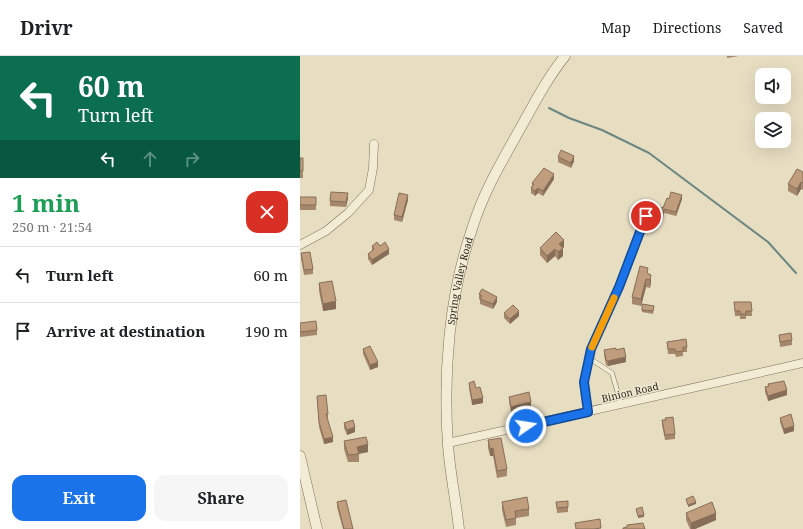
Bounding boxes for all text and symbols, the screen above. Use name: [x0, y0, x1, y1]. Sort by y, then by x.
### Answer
text: Drivr: [20, 15, 73, 41]
text: Map: [601, 18, 631, 37]
text: Directions: [653, 18, 721, 37]
text: Saved: [743, 18, 783, 37]
text: 60 m: [78, 67, 145, 105]
map controls: [755, 68, 791, 148]
button: sound: [755, 68, 791, 104]
icon: left: [12, 72, 64, 124]
text: Turn left: [78, 103, 153, 127]
button: layers: [755, 112, 791, 148]
icon: left: [97, 148, 119, 170]
icon: ahead: [139, 148, 161, 170]
icon: right: [181, 148, 203, 170]
text: 1 min: [12, 186, 80, 219]
button: close: [246, 191, 288, 233]
pin: [629, 199, 663, 233]
icon: arrive: [635, 205, 657, 227]
text: 250 m · 21:54: [12, 218, 92, 236]
street label: Spring Valley Road: [444, 235, 476, 326]
icon: left: [12, 264, 34, 286]
text: Turn left: [46, 265, 114, 285]
text: 60 m: [253, 265, 288, 285]
icon: arrive: [12, 320, 34, 342]
text: Arrive at destination: [46, 321, 205, 341]
text: 190 m: [245, 321, 288, 341]
street label: Binion Road: [600, 379, 660, 405]
position arrow: [505, 405, 547, 447]
button: Exit: [12, 475, 146, 521]
button: Share: [154, 475, 288, 521]

